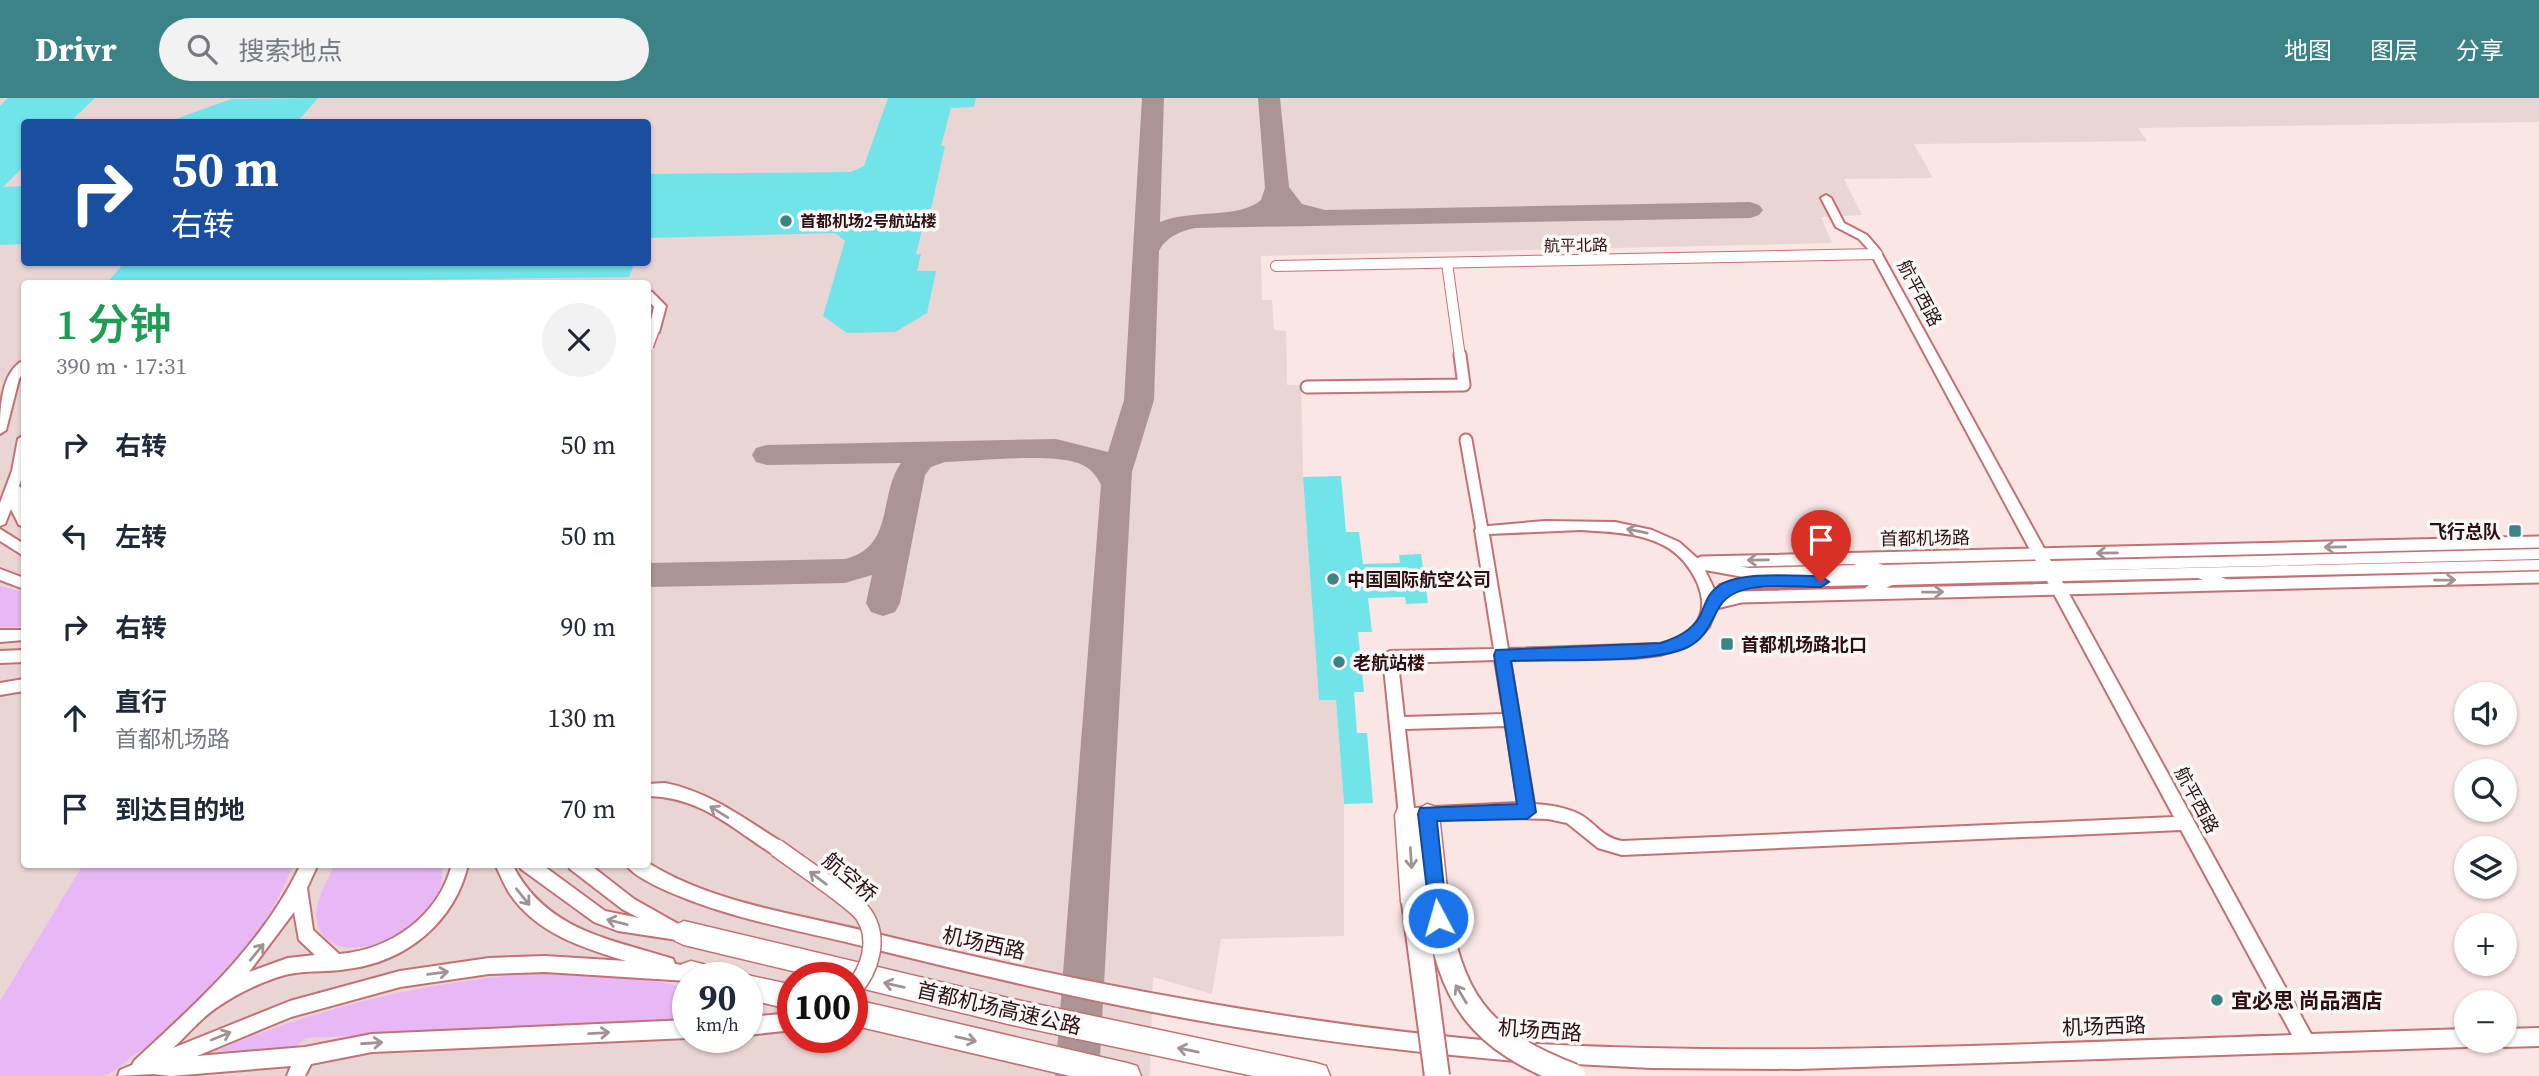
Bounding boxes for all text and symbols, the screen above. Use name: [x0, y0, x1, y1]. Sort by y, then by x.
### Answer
search box: [159, 18, 649, 81]
text: Drivr: [35, 27, 117, 72]
icon: search: [183, 30, 221, 68]
text: 搜索地点: [239, 33, 343, 69]
text: 地图: [2284, 34, 2332, 67]
text: 图层: [2370, 34, 2418, 67]
text: 分享: [2456, 34, 2504, 67]
text: 50 m: [171, 135, 279, 202]
icon: right: [56, 147, 147, 238]
text: 右转: [171, 203, 235, 247]
place label: 首都机场2号航站楼: [800, 210, 937, 232]
marker: 首都机场2号航站楼: [778, 213, 794, 229]
street label: 航平北路: [1544, 233, 1608, 257]
street label: 航平西路: [1892, 255, 1948, 331]
text: 1 分钟: [56, 295, 171, 353]
button: close: [542, 303, 616, 377]
text: 390 m · 17:31: [56, 350, 187, 382]
icon: right: [56, 426, 94, 464]
text: 50 m: [561, 427, 616, 463]
text: 右转: [115, 428, 167, 464]
pin: [1791, 510, 1851, 582]
icon: left: [56, 517, 94, 555]
text: 50 m: [561, 518, 616, 554]
text: 左转: [115, 519, 167, 555]
place label: 飞行总队: [2429, 519, 2501, 544]
icon: arrive: [1802, 521, 1840, 559]
one-way arrow: [1626, 523, 1649, 537]
marker: 飞行总队: [2507, 523, 2523, 539]
street label: 首都机场路: [1880, 525, 1970, 551]
one-way arrow: [2324, 541, 2347, 554]
one-way arrow: [2096, 547, 2119, 560]
one-way arrow: [1746, 554, 1769, 567]
place label: 中国国际航空公司: [1347, 567, 1491, 592]
marker: 中国国际航空公司: [1325, 571, 1341, 587]
one-way arrow: [2433, 573, 2456, 586]
one-way arrow: [1922, 586, 1945, 599]
icon: right: [56, 608, 94, 646]
text: 90 m: [561, 609, 616, 645]
text: 右转: [115, 610, 167, 646]
place label: 首都机场路北口: [1741, 632, 1867, 657]
marker: 首都机场路北口: [1719, 636, 1735, 652]
place label: 老航站楼: [1353, 650, 1425, 675]
marker: 老航站楼: [1331, 654, 1347, 670]
map controls: [2454, 682, 2517, 1053]
button: sound: [2454, 682, 2517, 745]
text: 直行: [115, 684, 167, 720]
icon: ahead: [56, 699, 94, 737]
text: 130 m: [548, 700, 616, 736]
text: 首都机场路: [115, 723, 230, 755]
button: search: [2454, 759, 2517, 822]
street label: 航平西路: [2169, 762, 2225, 838]
icon: arrive: [56, 790, 94, 828]
text: 70 m: [561, 791, 616, 827]
text: 到达目的地: [115, 792, 245, 828]
one-way arrow: [710, 804, 729, 819]
button: layers: [2454, 836, 2517, 899]
street label: 航空桥: [817, 846, 883, 908]
one-way arrow: [1405, 846, 1418, 869]
one-way arrow: [809, 871, 827, 886]
position arrow: [1401, 881, 1475, 955]
one-way arrow: [515, 887, 530, 906]
button: +: [2454, 913, 2517, 976]
one-way arrow: [606, 915, 629, 928]
street label: 机场西路: [940, 920, 1028, 966]
one-way arrow: [249, 943, 264, 961]
speed limit sign: 100: [777, 962, 868, 1053]
one-way arrow: [427, 967, 449, 980]
text: 90: [699, 974, 736, 1022]
street label: 首都机场高速公路: [914, 975, 1084, 1041]
one-way arrow: [883, 977, 906, 991]
one-way arrow: [1454, 985, 1468, 1005]
place label: 宜必思 尚品酒店: [2231, 986, 2383, 1015]
button: −: [2454, 990, 2517, 1053]
marker: 宜必思 尚品酒店: [2209, 992, 2225, 1008]
street label: 机场西路: [2062, 1010, 2146, 1042]
text: km/h: [696, 1012, 739, 1037]
street label: 机场西路: [1497, 1013, 1583, 1047]
one-way arrow: [588, 1027, 611, 1040]
one-way arrow: [209, 1029, 231, 1042]
one-way arrow: [954, 1032, 977, 1046]
one-way arrow: [360, 1036, 383, 1049]
one-way arrow: [1177, 1043, 1200, 1056]

